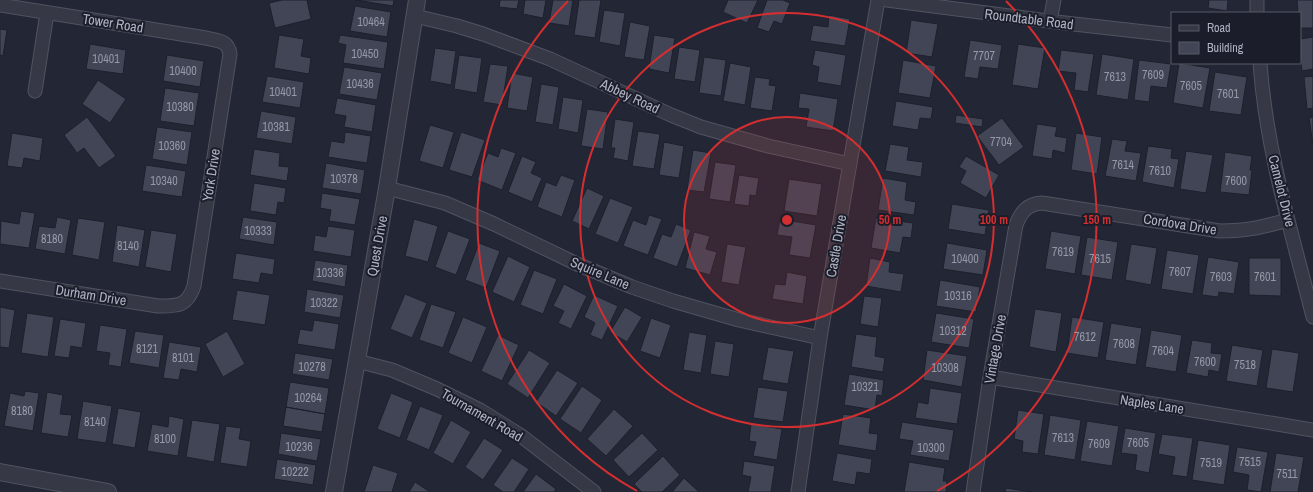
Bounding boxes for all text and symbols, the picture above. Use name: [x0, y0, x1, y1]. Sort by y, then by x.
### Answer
street label: Roundtable Road: [984, 5, 1074, 33]
street label: Tower Road: [81, 9, 145, 37]
legend: [1171, 12, 1301, 64]
house number: 10464: [357, 14, 385, 30]
text: Road: [1207, 20, 1231, 36]
text: Building: [1207, 40, 1244, 56]
house number: 10450: [351, 46, 379, 62]
house number: 7707: [973, 48, 995, 64]
house number: 10401: [92, 51, 120, 67]
house number: 10400: [169, 63, 197, 79]
house number: 7609: [1142, 67, 1164, 83]
house number: 7613: [1104, 69, 1126, 85]
street label: Abbey Road: [597, 74, 662, 118]
house number: 10436: [346, 76, 374, 92]
house number: 7605: [1180, 78, 1202, 94]
house number: 10401: [269, 84, 297, 100]
house number: 7601: [1217, 86, 1239, 102]
house number: 10380: [166, 99, 194, 115]
house number: 10381: [262, 119, 290, 135]
house number: 7704: [990, 134, 1012, 150]
house number: 10360: [158, 138, 186, 154]
street label: York Drive: [198, 147, 224, 203]
street label: Camelot Drive: [1264, 153, 1300, 229]
house number: 7614: [1112, 157, 1134, 173]
house number: 7610: [1149, 163, 1171, 179]
house number: 10378: [330, 171, 358, 187]
house number: 10340: [150, 173, 178, 189]
house number: 7600: [1225, 173, 1247, 189]
street label: Cordova Drive: [1142, 209, 1218, 239]
text: 50 m: [879, 212, 901, 228]
text: 100 m: [980, 212, 1008, 228]
text: 150 m: [1083, 212, 1111, 228]
centre of rings: [780, 213, 794, 227]
street label: Castle Drive: [822, 213, 850, 279]
street label: Quest Drive: [363, 214, 391, 278]
house number: 10333: [244, 223, 272, 239]
house number: 8180: [41, 231, 63, 247]
house number: 8140: [117, 238, 139, 254]
house number: 7619: [1052, 244, 1074, 260]
house number: 10400: [951, 251, 979, 267]
house number: 7615: [1089, 251, 1111, 267]
street label: Squire Lane: [568, 252, 632, 294]
house number: 7607: [1169, 264, 1191, 280]
house number: 10336: [316, 265, 344, 281]
house number: 7603: [1210, 269, 1232, 285]
house number: 7601: [1254, 269, 1276, 285]
street label: Durham Drive: [54, 281, 128, 309]
house number: 10316: [944, 288, 972, 304]
house number: 10322: [310, 295, 338, 311]
street label: Vintage Drive: [980, 313, 1010, 385]
house number: 10312: [939, 323, 967, 339]
house number: 7612: [1074, 329, 1096, 345]
house number: 7608: [1113, 336, 1135, 352]
house number: 8121: [136, 341, 158, 357]
house number: 7604: [1152, 343, 1174, 359]
house number: 8101: [172, 350, 194, 366]
house number: 7600: [1194, 354, 1216, 370]
house number: 7518: [1234, 357, 1256, 373]
house number: 10278: [298, 359, 326, 375]
house number: 10308: [931, 360, 959, 376]
house number: 10321: [851, 379, 879, 395]
street label: Tournament Road: [438, 384, 526, 446]
house number: 10264: [294, 390, 322, 406]
street label: Naples Lane: [1119, 390, 1185, 418]
house number: 8180: [11, 403, 33, 419]
house number: 8140: [84, 414, 106, 430]
house number: 7613: [1052, 430, 1074, 446]
house number: 8100: [154, 431, 176, 447]
house number: 7605: [1127, 435, 1149, 451]
house number: 7609: [1088, 436, 1110, 452]
house number: 10236: [285, 439, 313, 455]
house number: 10300: [917, 440, 945, 456]
house number: 7515: [1239, 454, 1261, 470]
house number: 7519: [1200, 455, 1222, 471]
house number: 10222: [281, 464, 309, 480]
house number: 7511: [1276, 466, 1298, 482]

